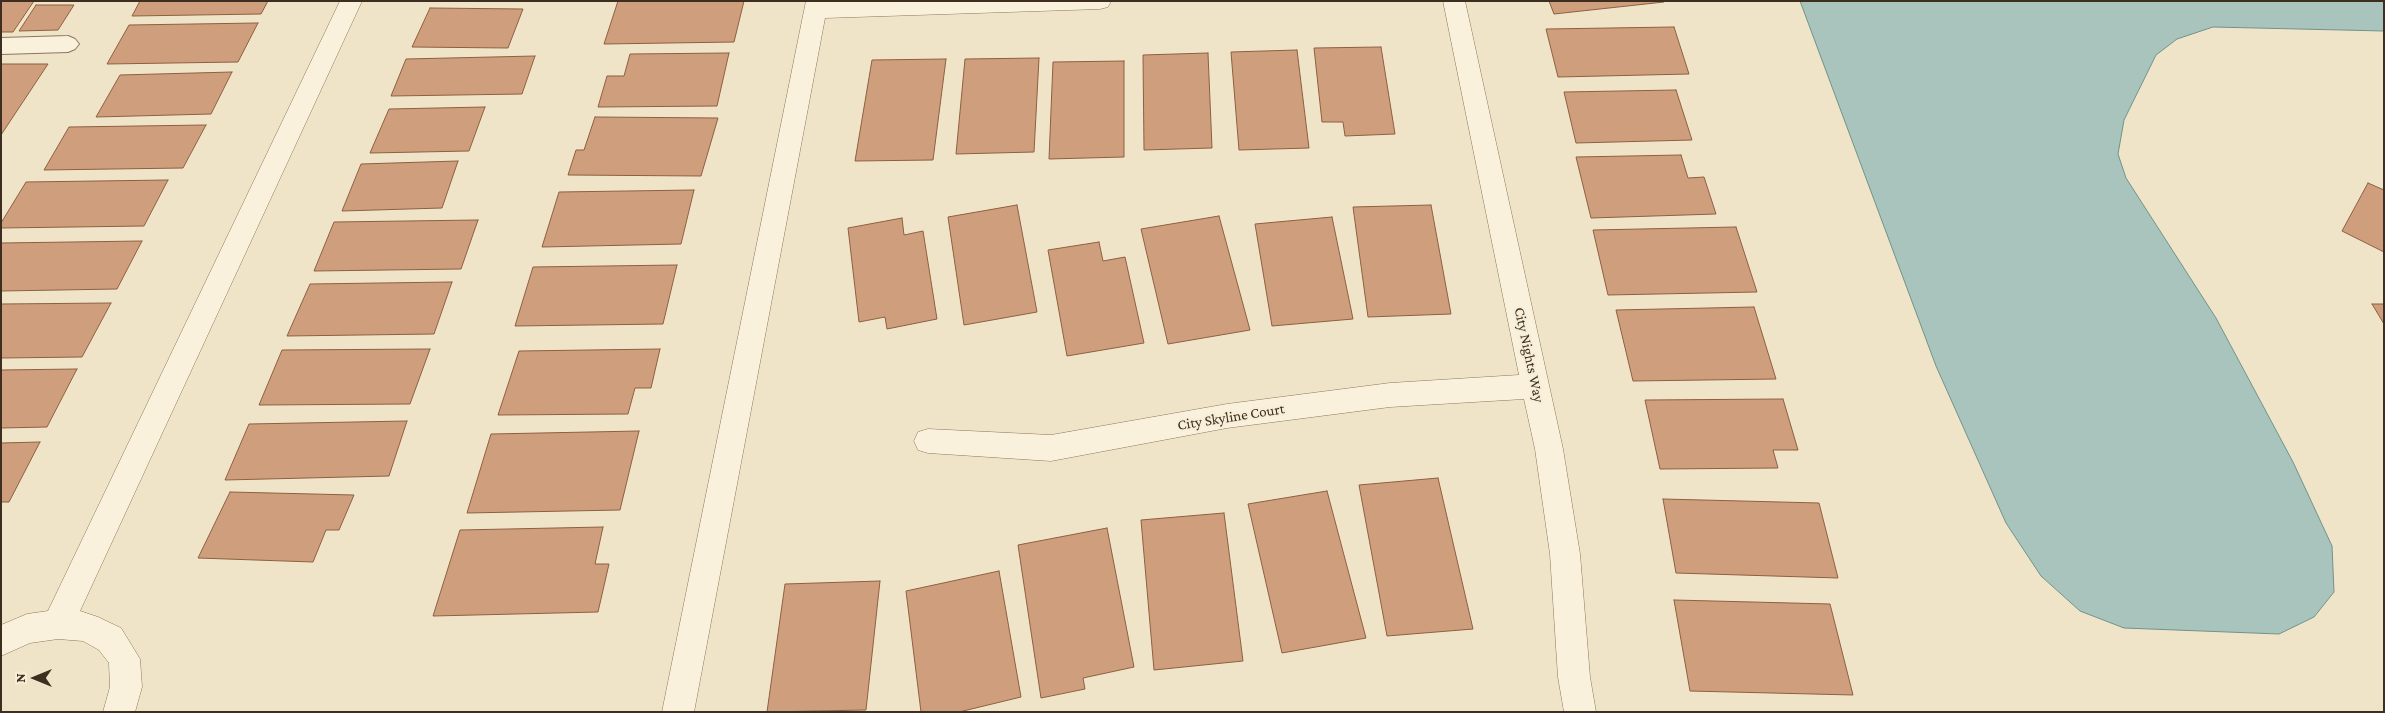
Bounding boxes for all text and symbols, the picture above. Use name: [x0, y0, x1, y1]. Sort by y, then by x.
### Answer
street label: City Nights Way: [1510, 306, 1548, 404]
street label: City Skyline Court: [1176, 400, 1286, 434]
north arrow: [10, 653, 60, 703]
text: N: [12, 673, 28, 683]

